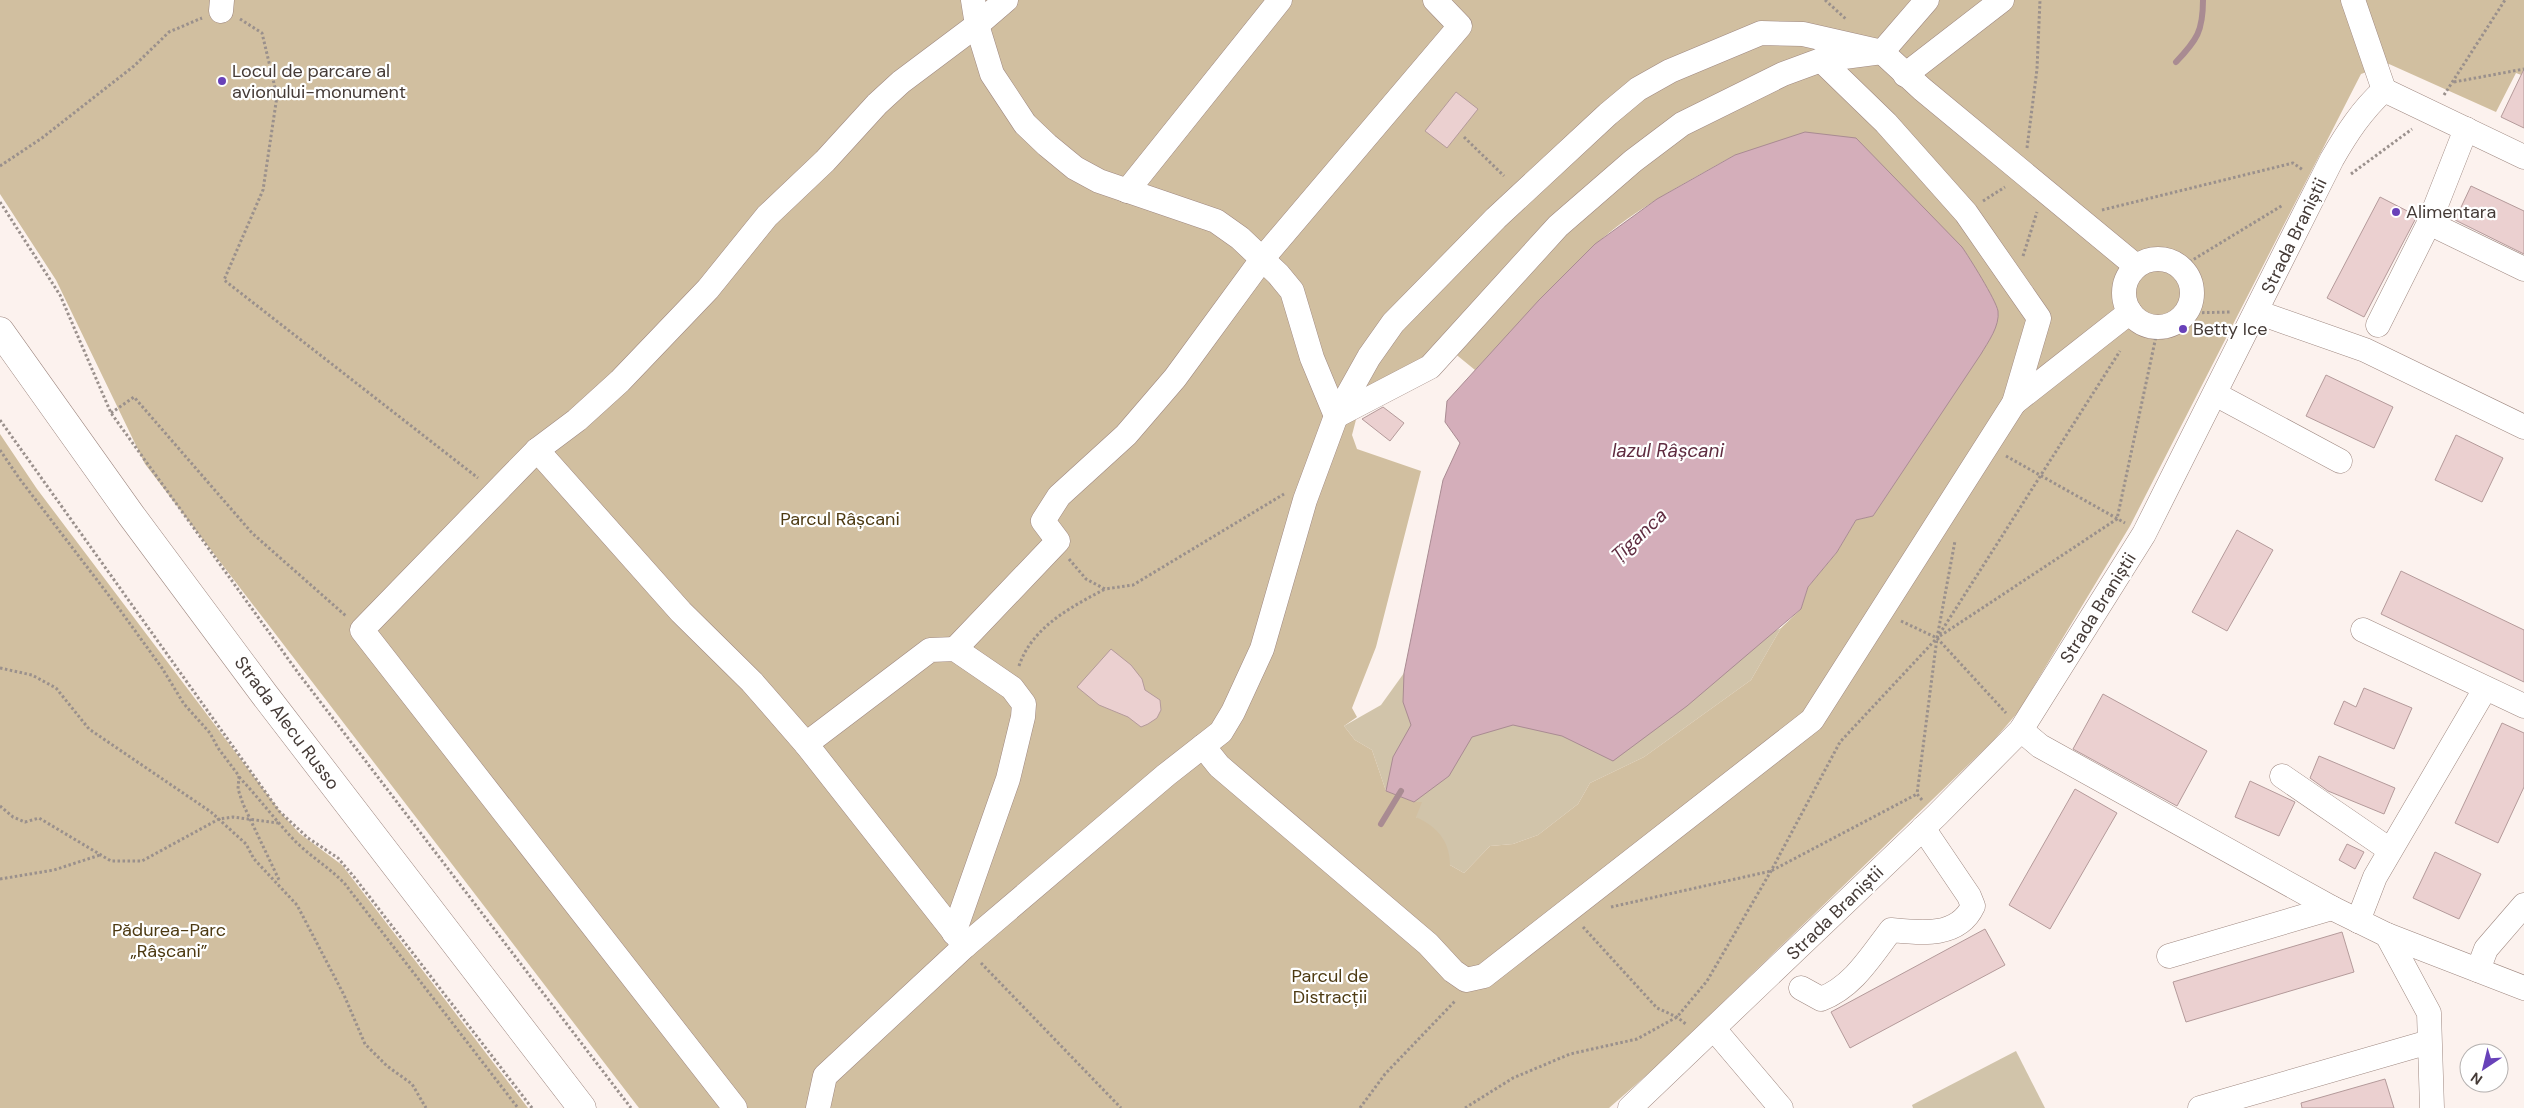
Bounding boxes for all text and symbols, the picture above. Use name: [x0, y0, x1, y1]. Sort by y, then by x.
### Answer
place label: Locul de parcare al avionului-monument: [232, 59, 406, 104]
marker: Locul de parcare al avionului-monument: [216, 75, 228, 87]
street label: Strada Braniștii: [2256, 174, 2332, 298]
place label: Alimentara: [2406, 200, 2496, 224]
marker: Alimentara: [2390, 206, 2402, 218]
place label: Betty Ice: [2193, 317, 2267, 341]
marker: Betty Ice: [2177, 323, 2189, 335]
water label: Iazul Râșcani: [1612, 438, 1725, 463]
water label: Țîganca: [1606, 503, 1672, 567]
park label: Parcul Râșcani: [780, 507, 900, 531]
street label: Strada Braniștii: [2054, 548, 2142, 668]
street label: Strada Alecu Russo: [229, 651, 345, 795]
street label: Strada Braniștii: [1781, 861, 1889, 965]
park label: Pădurea-Parc „Râșcani”: [112, 918, 226, 963]
park label: Parcul de Distracții: [1291, 964, 1369, 1009]
north arrow: [2459, 1043, 2509, 1093]
text: N: [2467, 1068, 2486, 1089]

